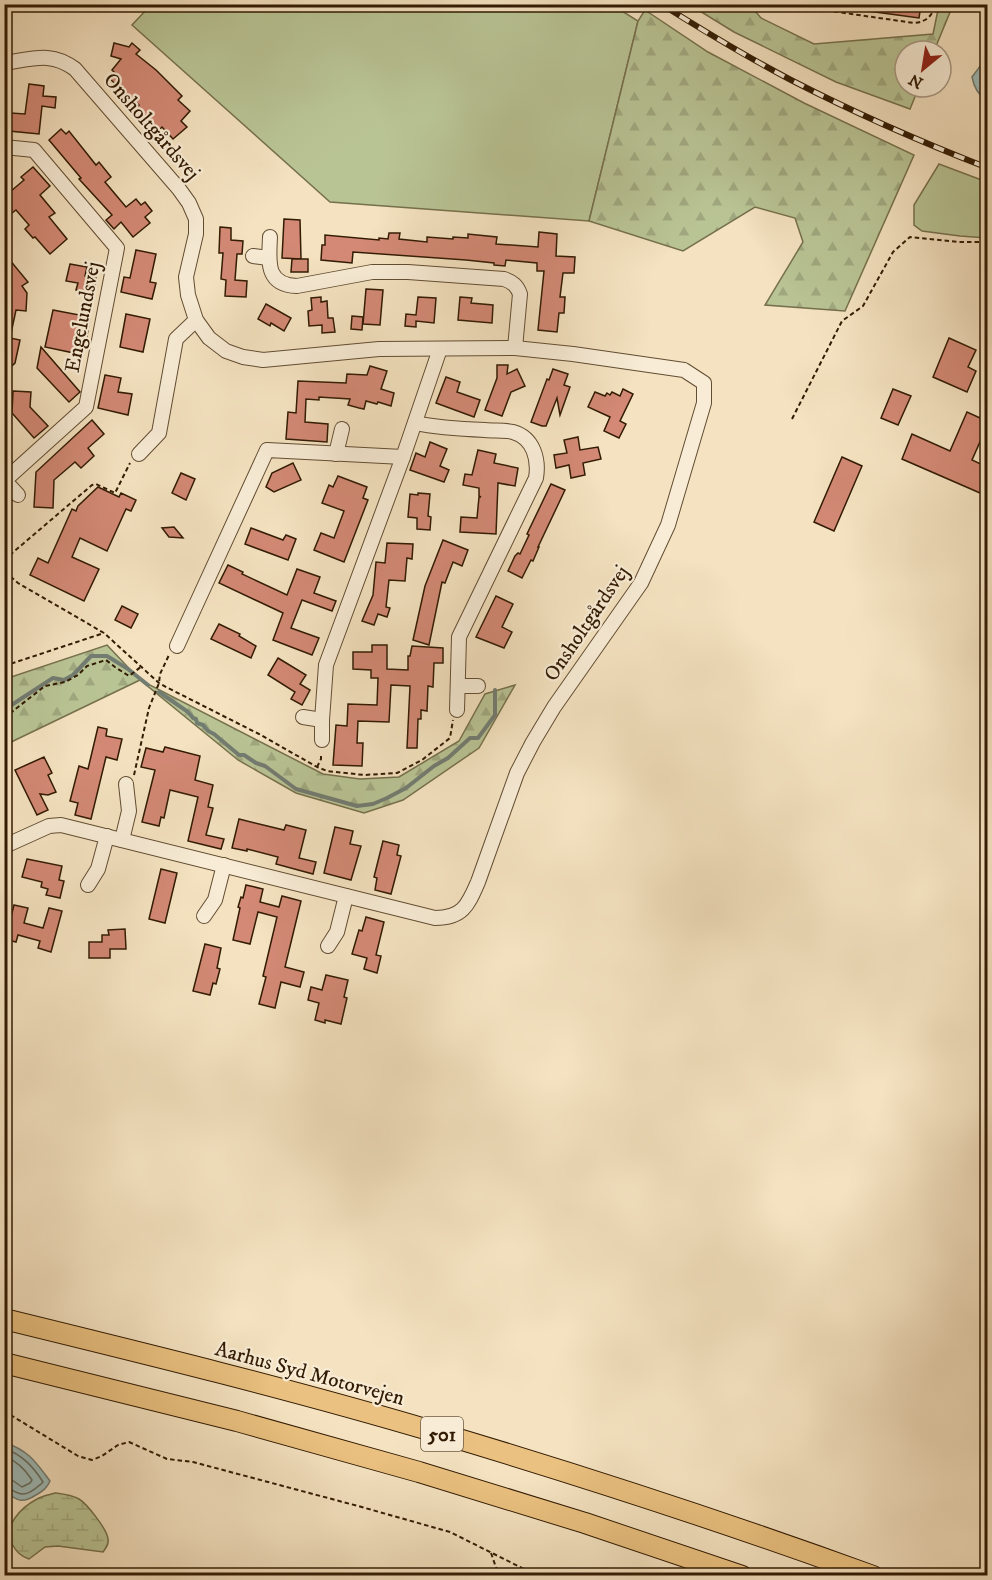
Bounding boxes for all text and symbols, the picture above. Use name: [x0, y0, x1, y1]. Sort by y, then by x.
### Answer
north arrow: [893, 39, 953, 99]
street label: Onsholtgårdsvej: [97, 67, 205, 186]
text: N: [905, 69, 927, 93]
street label: Engelundsvej: [59, 260, 106, 375]
street label: Onsholtgårdsvej: [539, 561, 635, 686]
street label: Aarhus Syd Motorvejen: [212, 1336, 407, 1412]
road number: 501: [421, 1417, 463, 1451]

